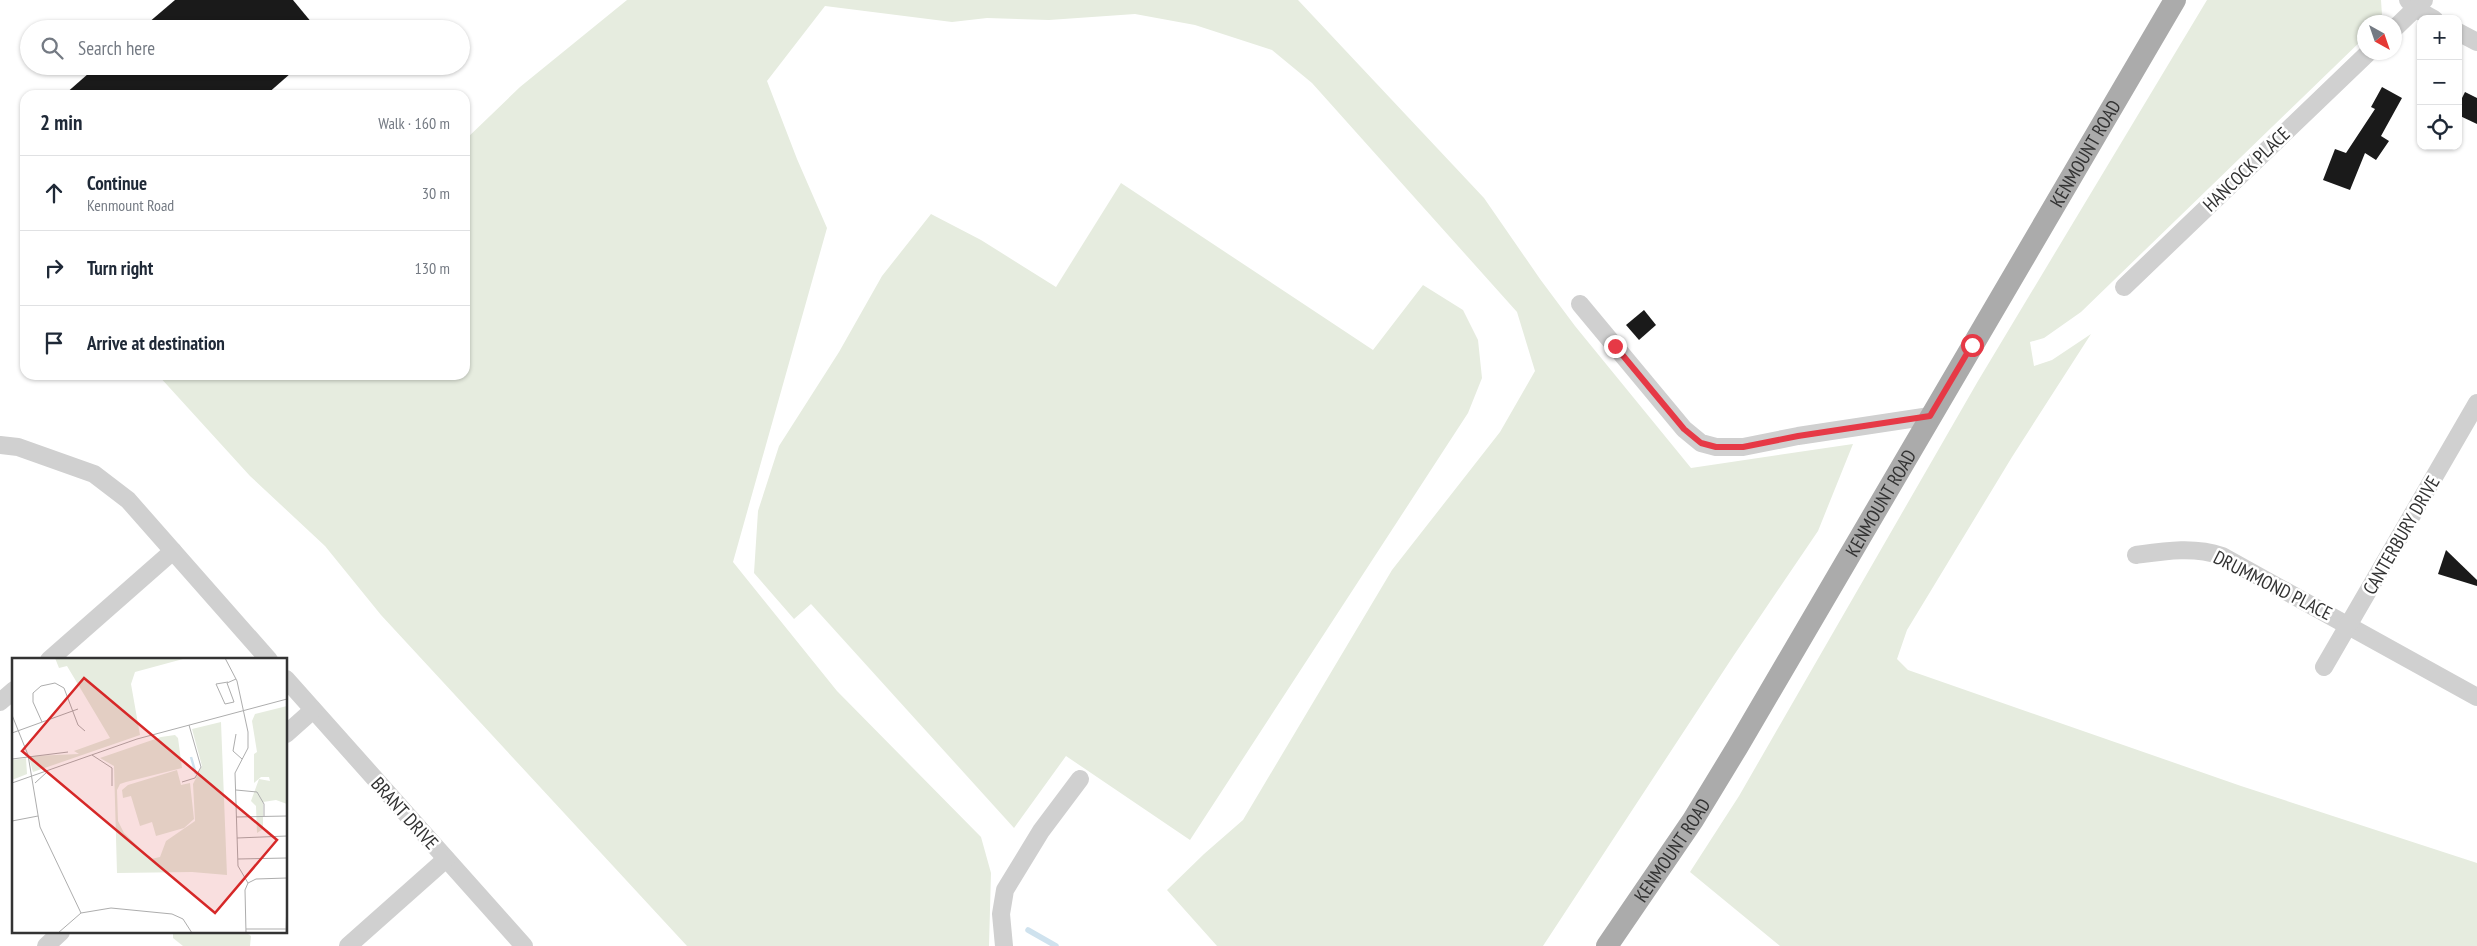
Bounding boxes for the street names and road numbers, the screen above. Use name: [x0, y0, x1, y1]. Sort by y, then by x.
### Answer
street label: KENMOUNT ROAD: [2044, 96, 2126, 211]
street label: HANCOCK PLACE: [2197, 122, 2295, 216]
street label: KENMOUNT ROAD: [1840, 445, 1921, 561]
street label: CANTERBURY DRIVE: [2357, 471, 2445, 599]
street label: DRUMMOND PLACE: [2210, 545, 2336, 625]
street label: BRANT DRIVE: [366, 772, 444, 854]
street label: KENMOUNT ROAD: [1629, 794, 1715, 907]

